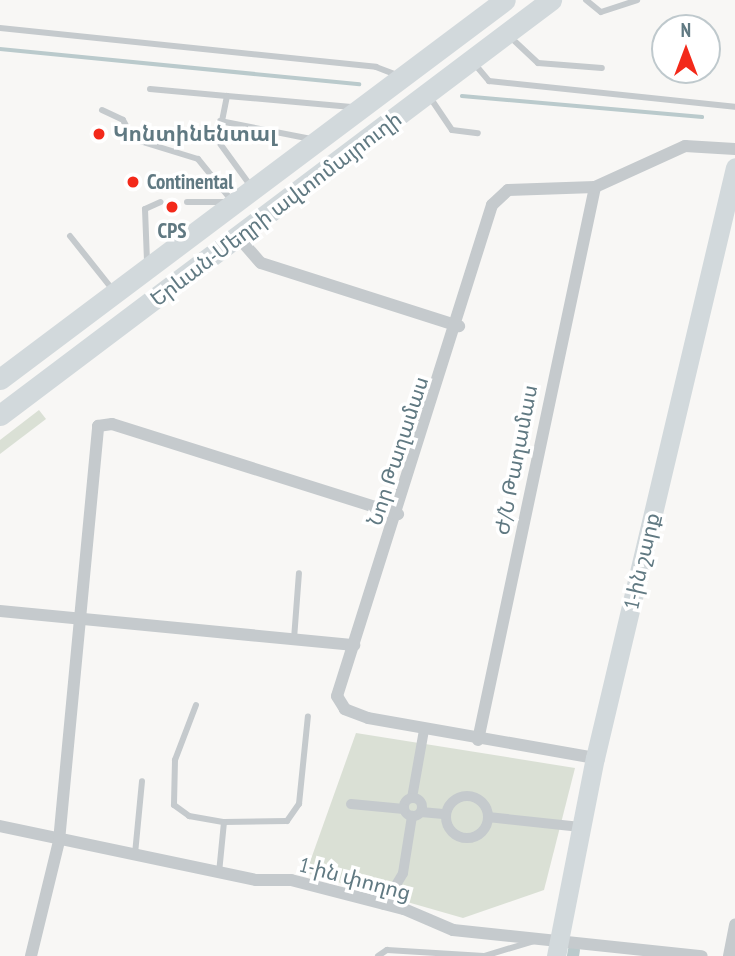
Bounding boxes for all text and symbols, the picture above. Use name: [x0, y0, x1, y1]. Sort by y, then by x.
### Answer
north arrow: [651, 14, 721, 84]
text: N: [681, 18, 691, 42]
street label: Երևան-Մեղրի ավտոմայրուղի: [145, 106, 407, 312]
place label: Կոնտինենտալ: [113, 121, 277, 147]
marker: Կոնտինենտալ: [91, 126, 107, 142]
place label: Continental: [147, 169, 233, 195]
marker: Continental: [125, 174, 141, 190]
marker: CPS: [164, 199, 180, 215]
place label: CPS: [158, 218, 186, 244]
street label: Նոր Թաղամաս: [362, 373, 434, 529]
street label: Ժ/Ն Թաղամաս: [489, 383, 543, 537]
street label: 1-ին շարք: [619, 510, 665, 612]
street label: 1-ին փողոց: [296, 852, 414, 906]

